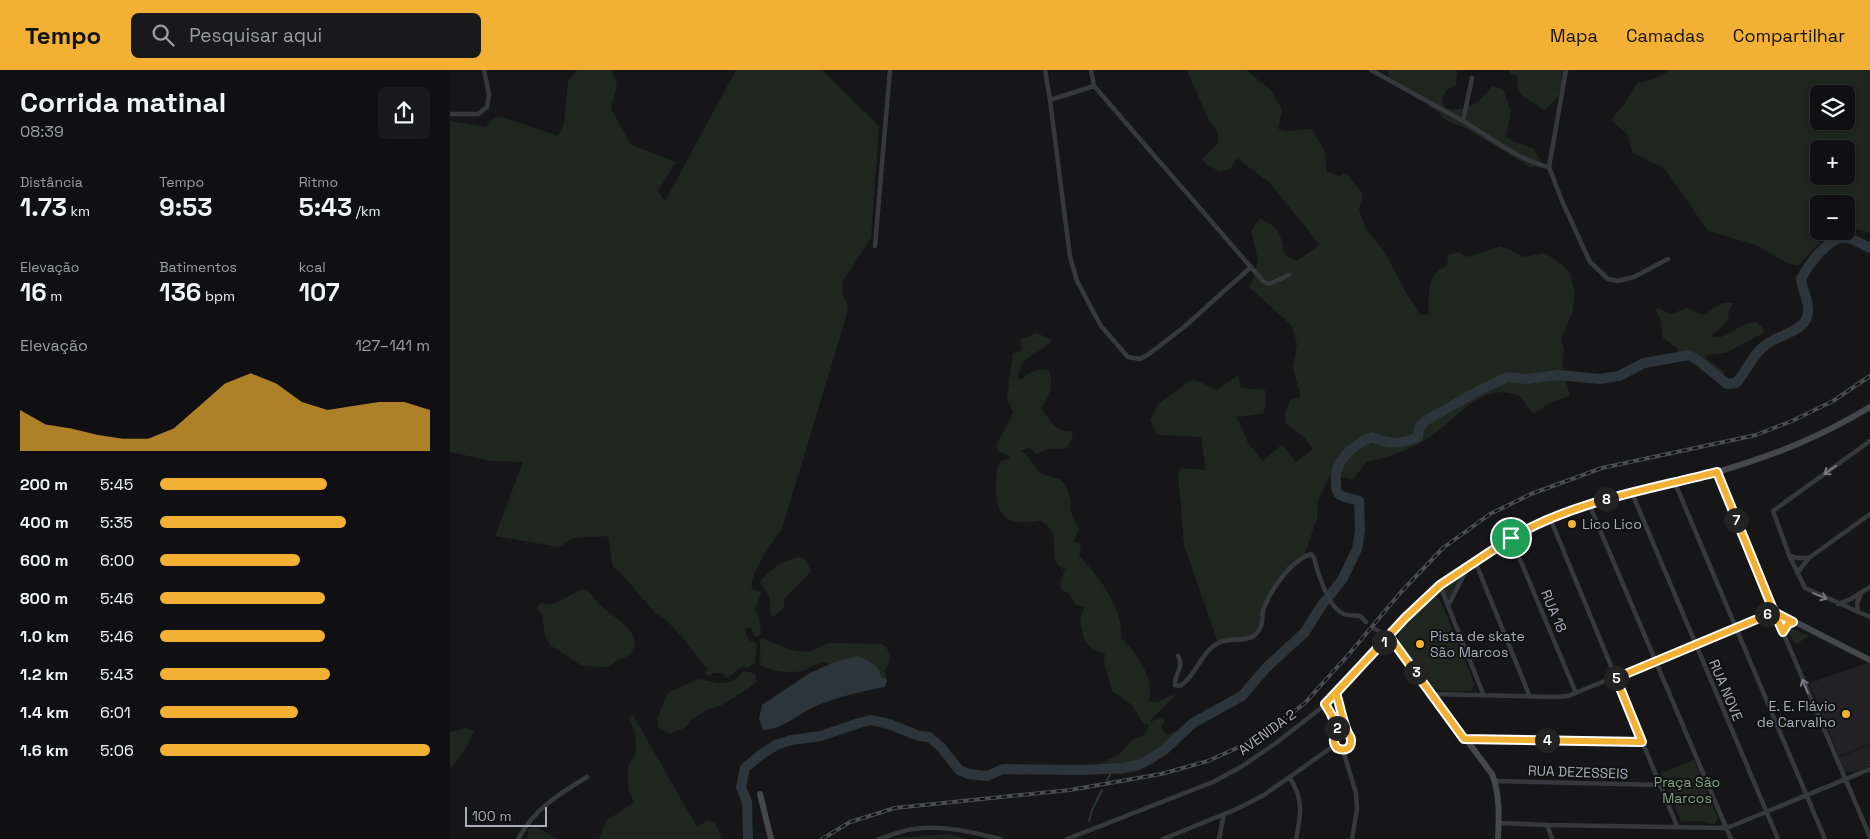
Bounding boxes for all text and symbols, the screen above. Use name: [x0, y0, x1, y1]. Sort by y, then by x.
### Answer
search box: [131, 13, 481, 58]
text: Tempo: [25, 20, 101, 51]
icon: search: [149, 21, 177, 49]
text: Pesquisar aqui: [189, 23, 322, 48]
text: Mapa: [1550, 24, 1598, 47]
text: Camadas: [1626, 24, 1705, 47]
text: Compartilhar: [1733, 24, 1845, 47]
text: Corrida matinal: [20, 84, 226, 120]
map controls: [1810, 85, 1855, 240]
button: layers: [1810, 85, 1855, 130]
button: share: [378, 87, 430, 139]
text: 08:39: [20, 121, 64, 142]
button: +: [1810, 140, 1855, 185]
text: Distância: [20, 173, 83, 191]
text: Tempo: [159, 173, 204, 191]
text: Ritmo: [299, 173, 338, 191]
text: 1.73: [20, 191, 67, 223]
text: 9:53: [159, 191, 212, 223]
text: 5:43: [299, 191, 352, 223]
button: −: [1810, 195, 1855, 240]
text: km: [67, 202, 90, 220]
text: /km: [352, 202, 381, 220]
text: Elevação: [20, 258, 79, 276]
text: Batimentos: [159, 258, 237, 276]
text: kcal: [299, 258, 326, 276]
text: 16: [20, 276, 47, 308]
text: 136: [159, 276, 201, 308]
text: 107: [299, 276, 340, 308]
text: m: [47, 287, 62, 305]
text: bpm: [201, 287, 235, 305]
text: Elevação: [20, 335, 88, 356]
text: 127–141 m: [355, 335, 430, 356]
one-way arrow: [1823, 465, 1837, 475]
text: 200 m: [20, 474, 68, 495]
text: 5:45: [100, 474, 133, 495]
pin: 8: [1594, 486, 1618, 512]
text: 8: [1602, 490, 1611, 508]
pin: 7: [1724, 508, 1748, 532]
text: 7: [1733, 511, 1740, 529]
text: 400 m: [20, 512, 69, 533]
text: 5:35: [100, 512, 133, 533]
place label: Lico Lico: [1582, 515, 1642, 533]
pin: [1490, 517, 1532, 559]
marker: Lico Lico: [1566, 518, 1578, 530]
icon: arrive: [1497, 524, 1525, 552]
text: 600 m: [20, 550, 68, 571]
text: 6:00: [100, 550, 134, 571]
street label: RUA 18: [1537, 587, 1571, 635]
text: 800 m: [20, 588, 68, 609]
text: 5:46: [100, 588, 133, 609]
one-way arrow: [1812, 591, 1827, 601]
pin: 6: [1754, 602, 1780, 626]
text: 6: [1763, 605, 1772, 623]
text: 1.0 km: [20, 626, 69, 647]
text: 5:46: [100, 626, 133, 647]
place label: Pista de skate São Marcos: [1430, 627, 1525, 661]
pin: 1: [1372, 630, 1396, 654]
text: 1: [1381, 633, 1388, 651]
marker: Pista de skate São Marcos: [1414, 638, 1426, 650]
street label: RUA NOVE: [1705, 656, 1747, 724]
pin: 3: [1404, 660, 1428, 684]
text: 3: [1412, 663, 1421, 681]
text: 1.2 km: [20, 664, 68, 685]
text: 5:43: [100, 664, 133, 685]
pin: 5: [1604, 666, 1628, 690]
text: 5: [1612, 669, 1621, 687]
one-way arrow: [1800, 679, 1810, 694]
place label: E. E. Flávio de Carvalho: [1757, 697, 1836, 731]
text: 1.4 km: [20, 702, 69, 723]
text: 6:01: [100, 702, 131, 723]
street label: AVENIDA 2: [1235, 705, 1299, 759]
marker: E. E. Flávio de Carvalho: [1840, 708, 1852, 720]
pin: 2: [1324, 716, 1350, 740]
text: 2: [1333, 719, 1342, 737]
pin: 4: [1534, 728, 1560, 752]
text: 4: [1543, 731, 1552, 749]
text: 1.6 km: [20, 740, 68, 761]
text: 5:06: [100, 740, 134, 761]
street label: RUA DEZESSEIS: [1528, 761, 1628, 783]
park label: Praça São Marcos: [1654, 773, 1720, 807]
scale bar: [465, 804, 548, 827]
text: 100 m: [472, 807, 511, 825]

